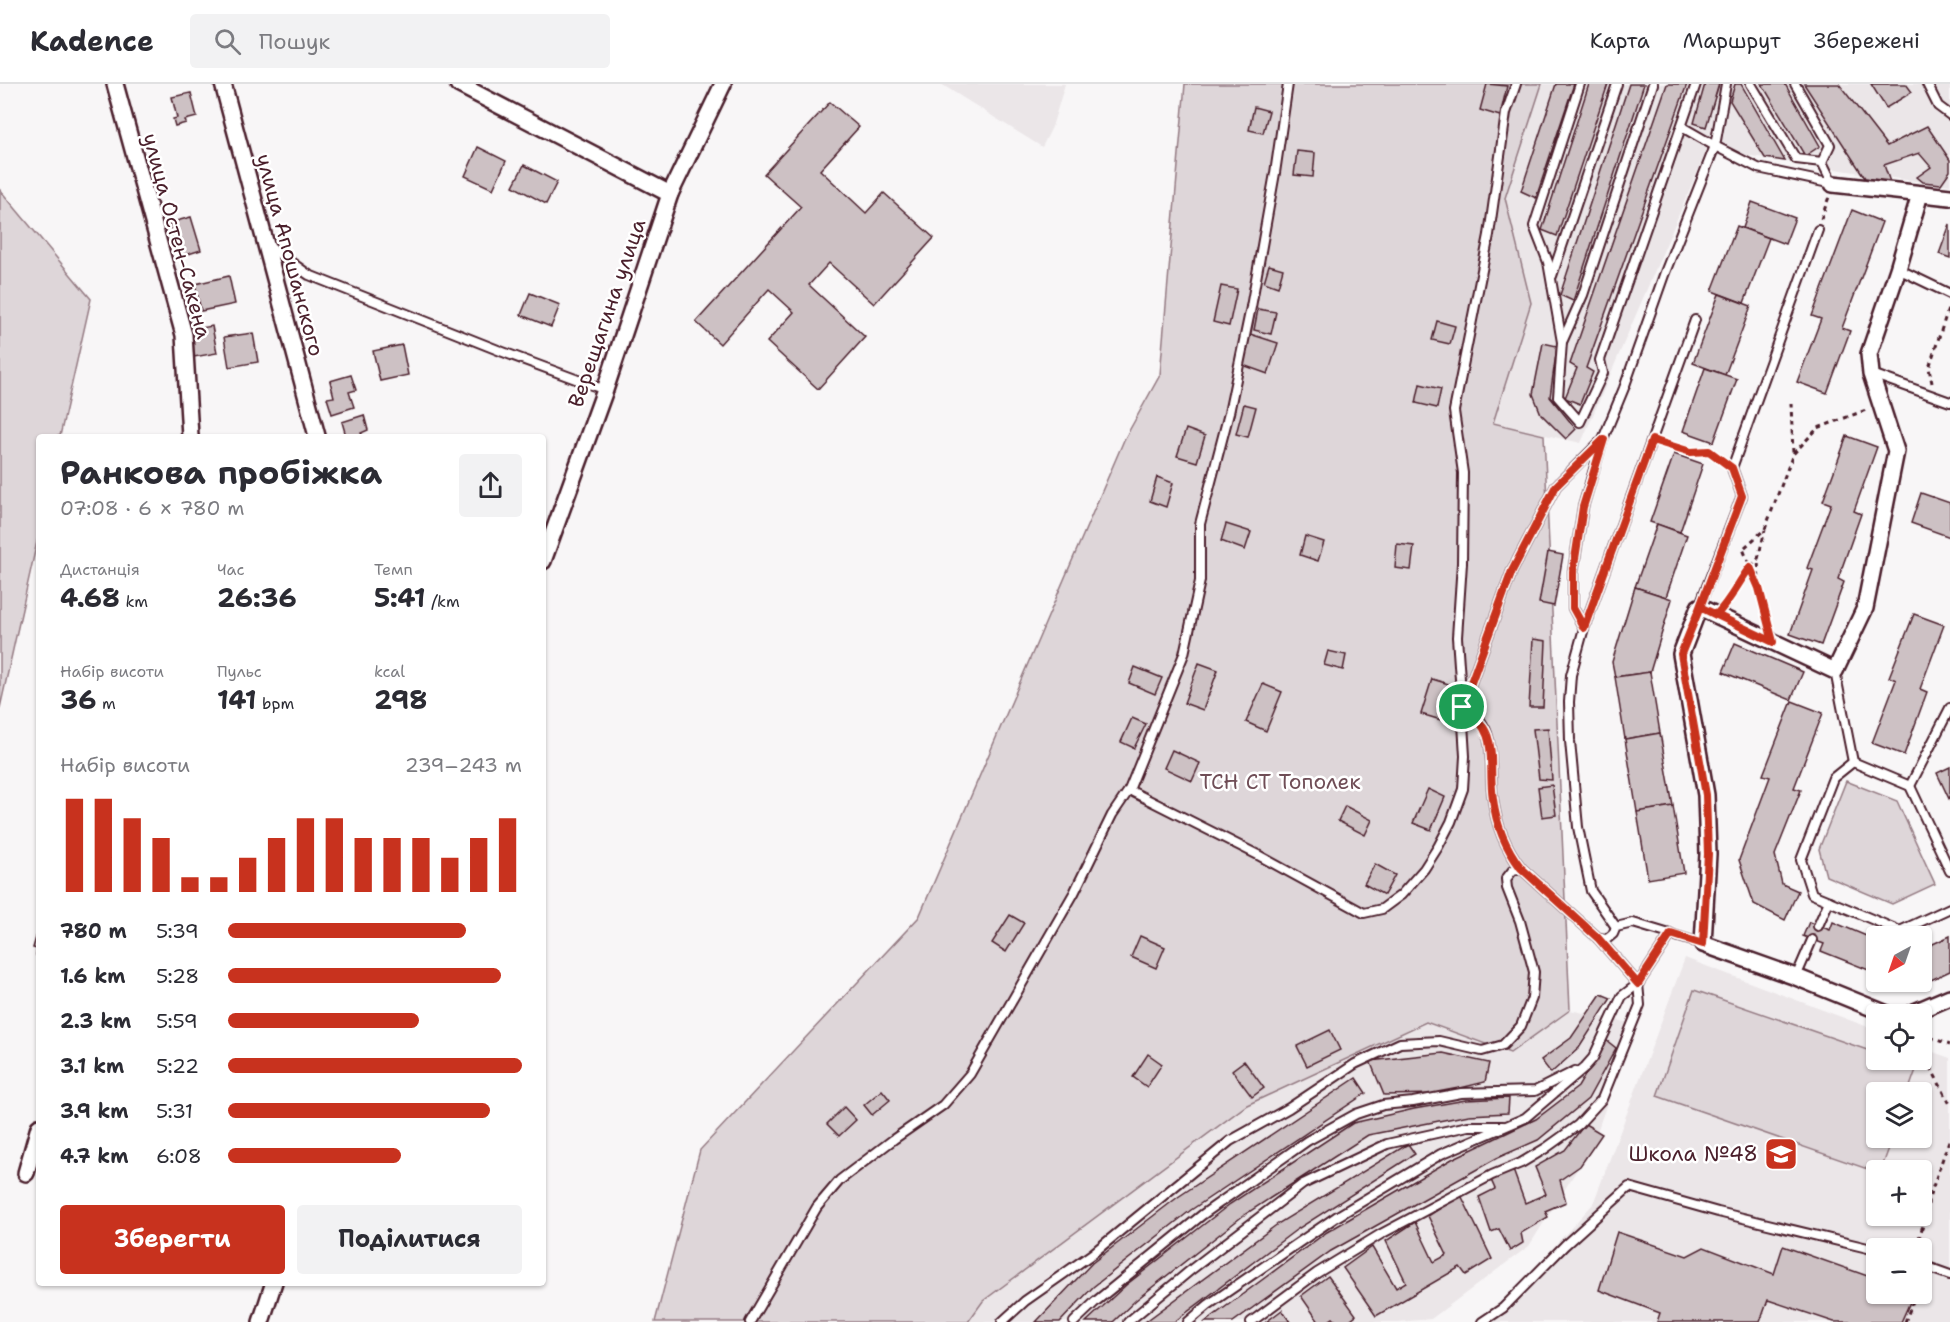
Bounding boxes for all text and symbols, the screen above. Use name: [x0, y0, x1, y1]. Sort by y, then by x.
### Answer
search box: [190, 14, 610, 68]
text: Kadence: [30, 22, 154, 60]
icon: search: [211, 25, 244, 58]
text: Пошук: [259, 27, 330, 56]
text: Карта: [1590, 27, 1650, 55]
text: Маршрут: [1683, 27, 1781, 55]
text: Збережені: [1814, 27, 1920, 55]
street label: улица Остен-Сакена: [136, 130, 218, 342]
street label: улица Апошанского: [249, 151, 331, 359]
street label: Верещагина улица: [562, 215, 652, 411]
text: Ранкова пробіжка: [60, 450, 382, 495]
button: share: [459, 454, 522, 517]
text: 07:08 · 6 × 780 m: [60, 495, 244, 521]
text: Дистанція: [60, 559, 140, 580]
text: Час: [217, 559, 245, 580]
text: Темп: [374, 559, 413, 580]
text: 4.68: [60, 580, 120, 615]
text: 26:36: [217, 580, 297, 615]
text: 5:41: [374, 580, 426, 615]
text: km: [120, 591, 148, 612]
text: /km: [426, 591, 460, 612]
text: Набір висоти: [60, 661, 164, 682]
text: Пульс: [217, 661, 262, 682]
text: kcal: [374, 661, 405, 682]
pin: [1436, 681, 1487, 732]
text: 36: [60, 682, 96, 717]
text: 141: [217, 682, 257, 717]
text: 298: [374, 682, 428, 717]
icon: arrive: [1445, 690, 1478, 723]
text: m: [96, 693, 116, 714]
text: bpm: [257, 693, 294, 714]
text: Набір висоти: [60, 752, 190, 778]
text: 239–243 m: [405, 752, 522, 778]
park label: ТСН СТ Тополек: [1199, 768, 1361, 796]
text: 780 m: [60, 918, 127, 944]
text: 5:39: [156, 918, 199, 944]
north arrow: [1866, 926, 1932, 992]
map controls: [1866, 926, 1932, 1304]
text: 1.6 km: [60, 963, 126, 989]
text: 5:28: [156, 963, 199, 989]
button: locate: [1866, 1004, 1932, 1070]
text: 2.3 km: [60, 1008, 131, 1034]
text: 5:59: [156, 1008, 198, 1034]
text: 3.1 km: [60, 1053, 124, 1079]
text: 5:22: [156, 1053, 199, 1079]
button: layers: [1866, 1082, 1932, 1148]
text: 3.9 km: [60, 1098, 129, 1124]
text: 5:31: [156, 1098, 193, 1124]
school or university icon: Школа №48: [1763, 1136, 1799, 1172]
place label: Школа №48: [1629, 1140, 1758, 1168]
text: 4.7 km: [60, 1143, 128, 1169]
text: 6:08: [156, 1143, 202, 1169]
button: +: [1866, 1160, 1932, 1226]
button: Зберегти: [60, 1205, 285, 1274]
button: Поділитися: [297, 1205, 522, 1274]
button: −: [1866, 1238, 1932, 1304]

